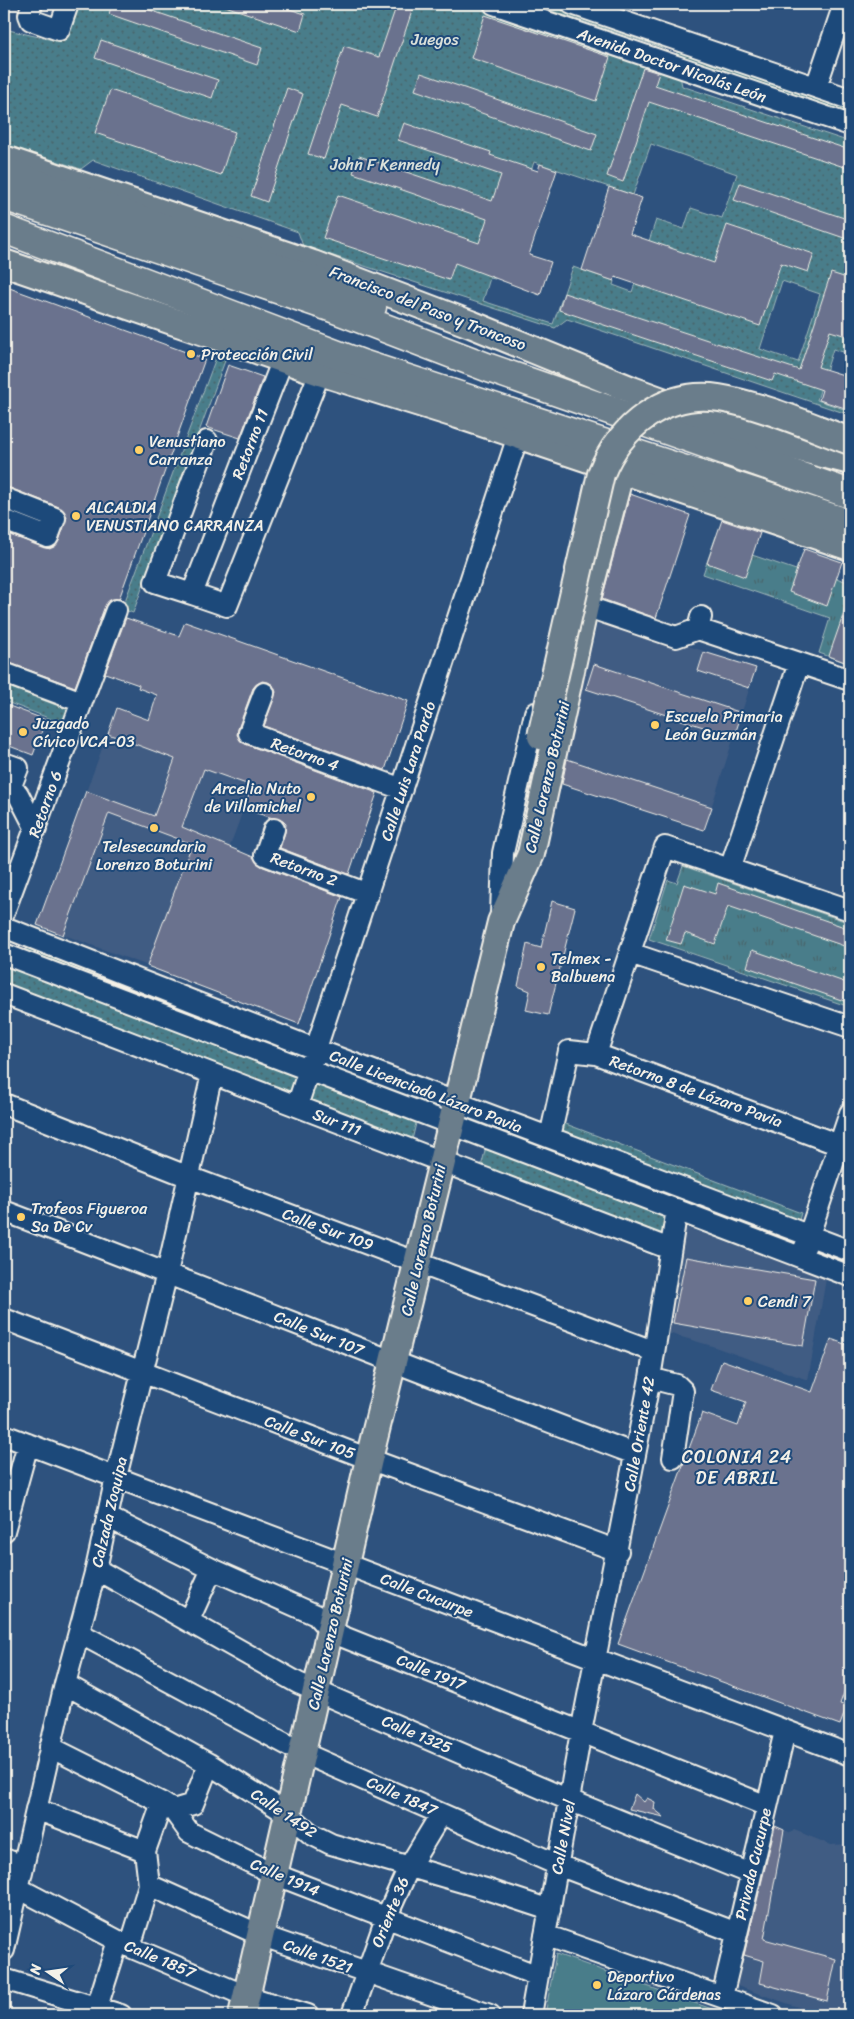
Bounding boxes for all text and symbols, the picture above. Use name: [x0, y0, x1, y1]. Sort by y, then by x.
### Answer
street label: Avenida Doctor Nicolás León: [572, 19, 771, 111]
park label: Juegos: [410, 25, 459, 54]
park label: John F Kennedy: [329, 150, 441, 179]
street label: Francisco del Paso y Troncoso: [325, 257, 531, 359]
place label: Protección Civil: [201, 340, 313, 369]
marker: Protección Civil: [185, 348, 197, 360]
street label: Retorno 11: [223, 404, 277, 484]
place label: Venustiano Carranza: [149, 427, 226, 474]
marker: Venustiano Carranza: [133, 444, 145, 456]
place label: ALCALDIA VENUSTIANO CARRANZA: [85, 493, 264, 540]
marker: ALCALDIA VENUSTIANO CARRANZA: [70, 510, 82, 522]
street label: Calle Luis Lara Pardo: [372, 697, 444, 845]
street label: Calle Lorenzo Boturini: [515, 698, 579, 856]
place label: Escuela Primaria León Guzmán: [665, 702, 783, 749]
place label: Juzgado Cívico VCA-03: [32, 709, 135, 756]
marker: Escuela Primaria León Guzmán: [649, 719, 661, 731]
marker: Juzgado Cívico VCA-03: [17, 726, 29, 738]
street label: Retorno 4: [267, 728, 343, 780]
street label: Retorno 6: [19, 766, 71, 842]
place label: Arcelia Nuto de Villamichel: [204, 774, 301, 821]
marker: Arcelia Nuto de Villamichel: [305, 791, 317, 803]
marker: Telesecundaria Lorenzo Boturini: [148, 822, 160, 834]
place label: Telesecundaria Lorenzo Boturini: [96, 832, 213, 879]
street label: Retorno 2: [266, 843, 342, 895]
place label: Telmex - Balbuena: [551, 944, 615, 991]
marker: Telmex - Balbuena: [535, 961, 547, 973]
street label: Calle Licenciado Lázaro Pavia: [325, 1041, 527, 1141]
street label: Retorno 8 de Lázaro Pavia: [605, 1046, 787, 1136]
street label: Sur 111: [308, 1100, 366, 1145]
street label: Calle Lorenzo Boturini: [391, 1161, 455, 1319]
place label: Trofeos Figueroa Sa De Cv: [31, 1194, 148, 1241]
street label: Calle Sur 109: [278, 1199, 378, 1259]
marker: Trofeos Figueroa Sa De Cv: [15, 1211, 27, 1223]
place label: Cendi 7: [758, 1287, 812, 1316]
marker: Cendi 7: [742, 1295, 754, 1307]
street label: Calle Sur 107: [270, 1302, 369, 1365]
street label: Calle Oriente 42: [615, 1374, 663, 1494]
street label: Calle Sur 105: [260, 1406, 360, 1468]
district label: COLONIA 24 DE ABRIL: [682, 1441, 792, 1494]
street label: Calzada Zoquipa: [82, 1454, 136, 1570]
street label: Calle Lorenzo Boturini: [298, 1555, 362, 1713]
street label: Calle Cucurpe: [376, 1564, 478, 1626]
street label: Calle 1917: [392, 1645, 471, 1699]
street label: Calle 1325: [377, 1706, 457, 1762]
street label: Calle 1847: [362, 1767, 443, 1825]
street label: Calle 1492: [245, 1780, 323, 1846]
street label: Calle Nivel: [542, 1797, 584, 1877]
street label: Privada Cucurpe: [726, 1805, 780, 1923]
street label: Calle 1914: [246, 1849, 324, 1905]
street label: Oriente 36: [363, 1872, 417, 1952]
street label: Calle 1521: [279, 1930, 357, 1982]
street label: Calle 1857: [120, 1931, 201, 1987]
north arrow: [22, 1946, 72, 1996]
text: N: [22, 1961, 49, 1978]
place label: Deportivo Lázaro Cárdenas: [607, 1962, 721, 2009]
marker: Deportivo Lázaro Cárdenas: [591, 1979, 603, 1991]

